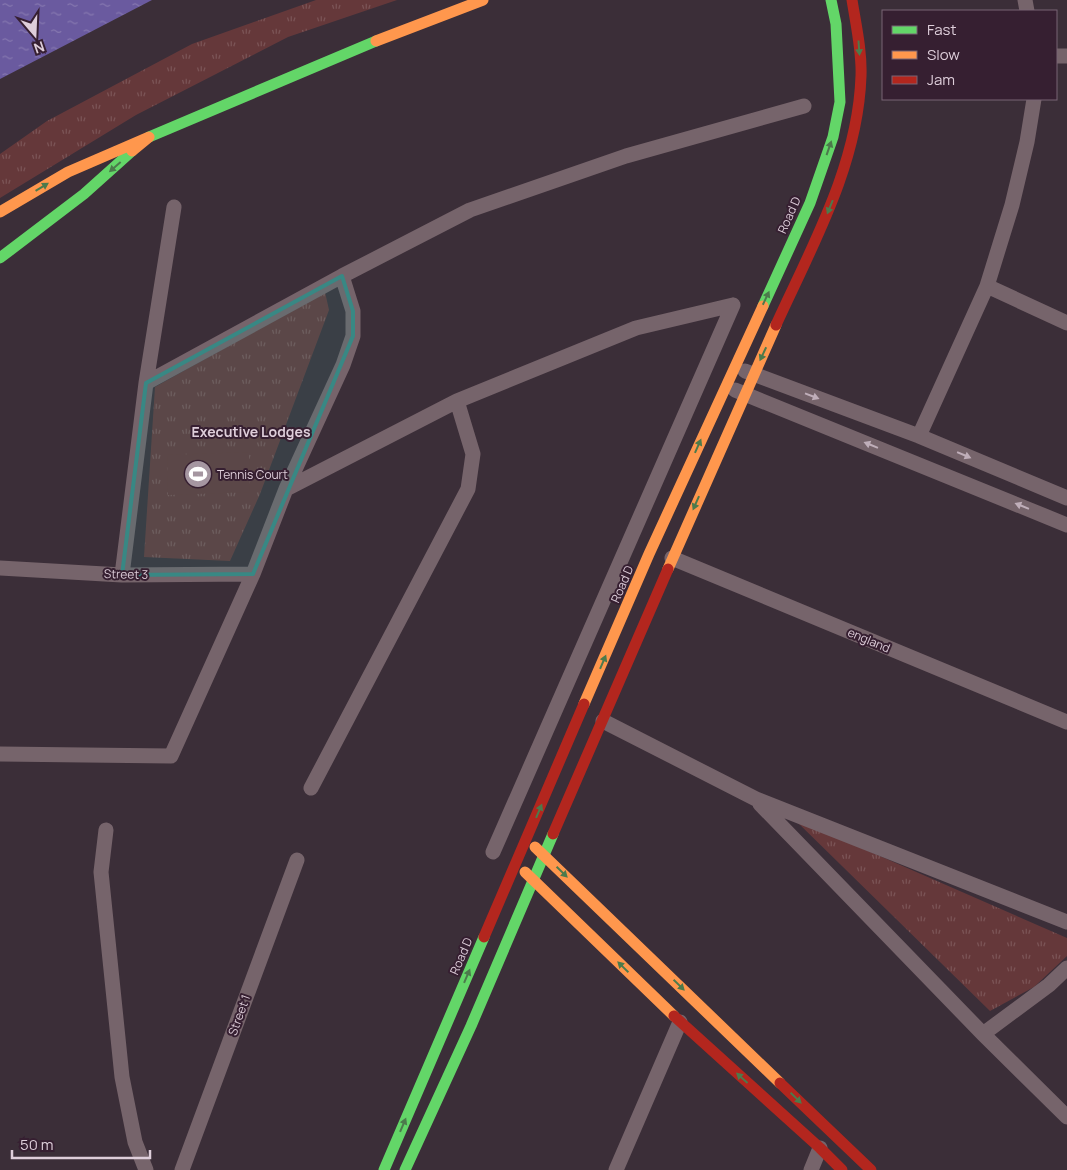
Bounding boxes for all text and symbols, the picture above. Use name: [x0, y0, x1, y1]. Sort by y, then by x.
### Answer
north arrow: [10, 10, 60, 60]
legend: [882, 10, 1057, 100]
text: Fast: [927, 19, 956, 40]
text: N: [32, 37, 47, 58]
one-way arrow: [856, 41, 864, 57]
text: Slow: [927, 44, 960, 65]
text: Jam: [927, 69, 955, 90]
one-way arrow: [825, 140, 833, 155]
one-way arrow: [109, 161, 122, 172]
one-way arrow: [35, 183, 48, 192]
street label: Road D: [773, 194, 805, 236]
one-way arrow: [826, 200, 834, 214]
one-way arrow: [762, 291, 770, 305]
one-way arrow: [758, 347, 766, 361]
one-way arrow: [805, 392, 820, 400]
district label: Executive Lodges: [192, 422, 311, 441]
one-way arrow: [695, 439, 703, 453]
one-way arrow: [863, 441, 878, 449]
one-way arrow: [957, 451, 972, 459]
sports icon: Tennis Court: [183, 459, 213, 489]
place label: Tennis Court: [217, 466, 288, 483]
one-way arrow: [692, 496, 700, 510]
one-way arrow: [1015, 502, 1029, 510]
street label: Road D: [607, 563, 637, 605]
street label: Street 3: [104, 565, 148, 583]
street label: england: [845, 623, 893, 657]
one-way arrow: [600, 654, 607, 669]
one-way arrow: [535, 804, 543, 818]
one-way arrow: [556, 866, 568, 878]
street label: Road D: [446, 935, 476, 977]
one-way arrow: [618, 961, 630, 973]
one-way arrow: [464, 969, 472, 983]
one-way arrow: [673, 979, 685, 991]
street label: Street 1: [224, 992, 254, 1038]
one-way arrow: [737, 1072, 749, 1084]
one-way arrow: [790, 1092, 802, 1104]
one-way arrow: [400, 1118, 408, 1132]
scale bar: [12, 1128, 150, 1160]
text: 50 m: [20, 1134, 54, 1155]

